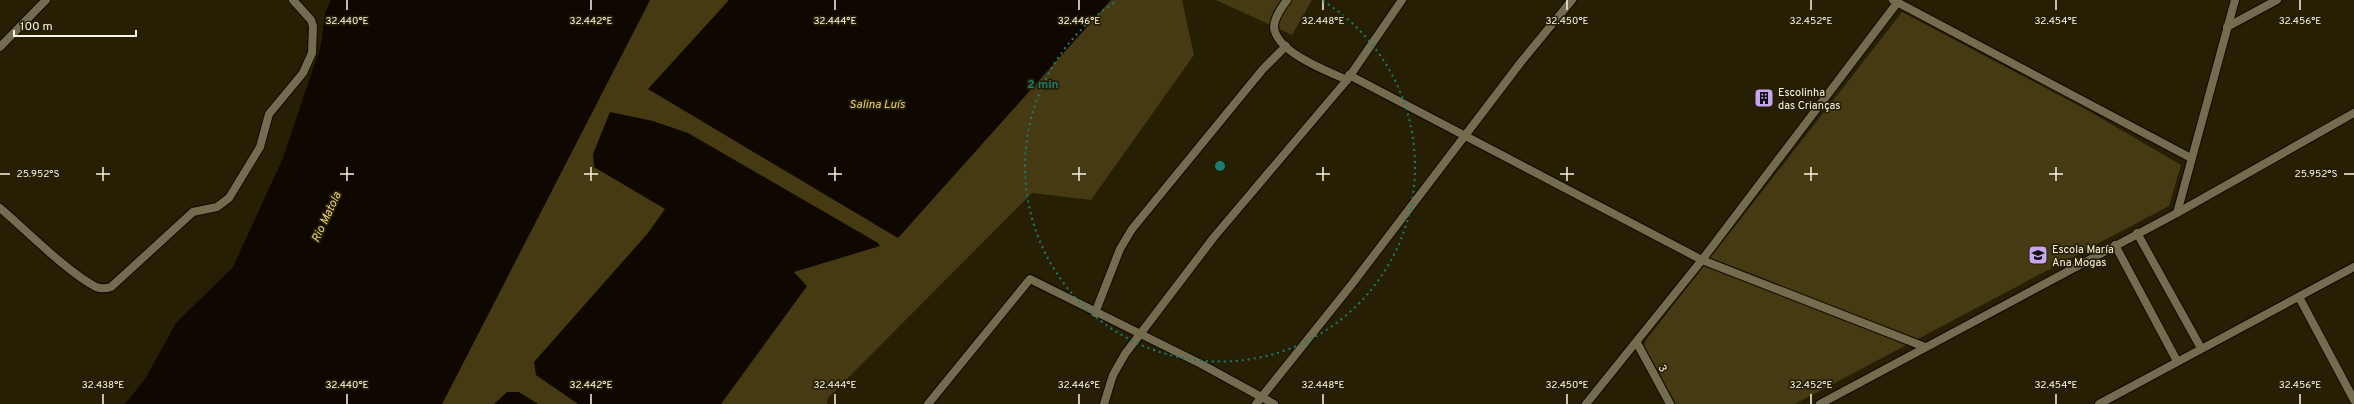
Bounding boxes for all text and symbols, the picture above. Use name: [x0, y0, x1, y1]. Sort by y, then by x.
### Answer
scale bar: [14, 12, 136, 38]
text: 32.440°E: [325, 15, 369, 28]
text: 32.442°E: [570, 15, 612, 28]
text: 32.444°E: [814, 15, 856, 28]
text: 32.446°E: [1058, 15, 1100, 28]
text: 32.448°E: [1302, 15, 1344, 28]
text: 32.450°E: [1545, 15, 1589, 28]
text: 32.452°E: [1790, 15, 1832, 28]
text: 32.454°E: [2034, 15, 2078, 28]
text: 32.456°E: [2279, 15, 2321, 28]
text: 100 m: [20, 19, 53, 35]
text: 2 min: [1027, 77, 1059, 93]
place label: Escolinha das Crianças: [1778, 86, 1840, 113]
building icon: Escolinha das Crianças: [1753, 87, 1775, 109]
water label: Salina Luís: [849, 97, 906, 113]
centre of rings: [1213, 159, 1227, 173]
text: 25.952°S: [17, 168, 59, 181]
text: 25.952°S: [2295, 168, 2337, 181]
water label: Rio Matola: [308, 189, 346, 245]
place label: Escola María Ana Mogas: [2052, 243, 2114, 270]
school or university icon: Escola María Ana Mogas: [2027, 244, 2049, 266]
street label: 3: [1654, 362, 1670, 375]
text: 32.438°E: [82, 379, 124, 392]
text: 32.440°E: [325, 379, 369, 392]
text: 32.442°E: [570, 379, 612, 392]
text: 32.444°E: [814, 379, 856, 392]
text: 32.446°E: [1058, 379, 1100, 392]
text: 32.448°E: [1302, 379, 1344, 392]
text: 32.450°E: [1545, 379, 1589, 392]
text: 32.452°E: [1790, 379, 1832, 392]
text: 32.454°E: [2034, 379, 2078, 392]
text: 32.456°E: [2279, 379, 2321, 392]

